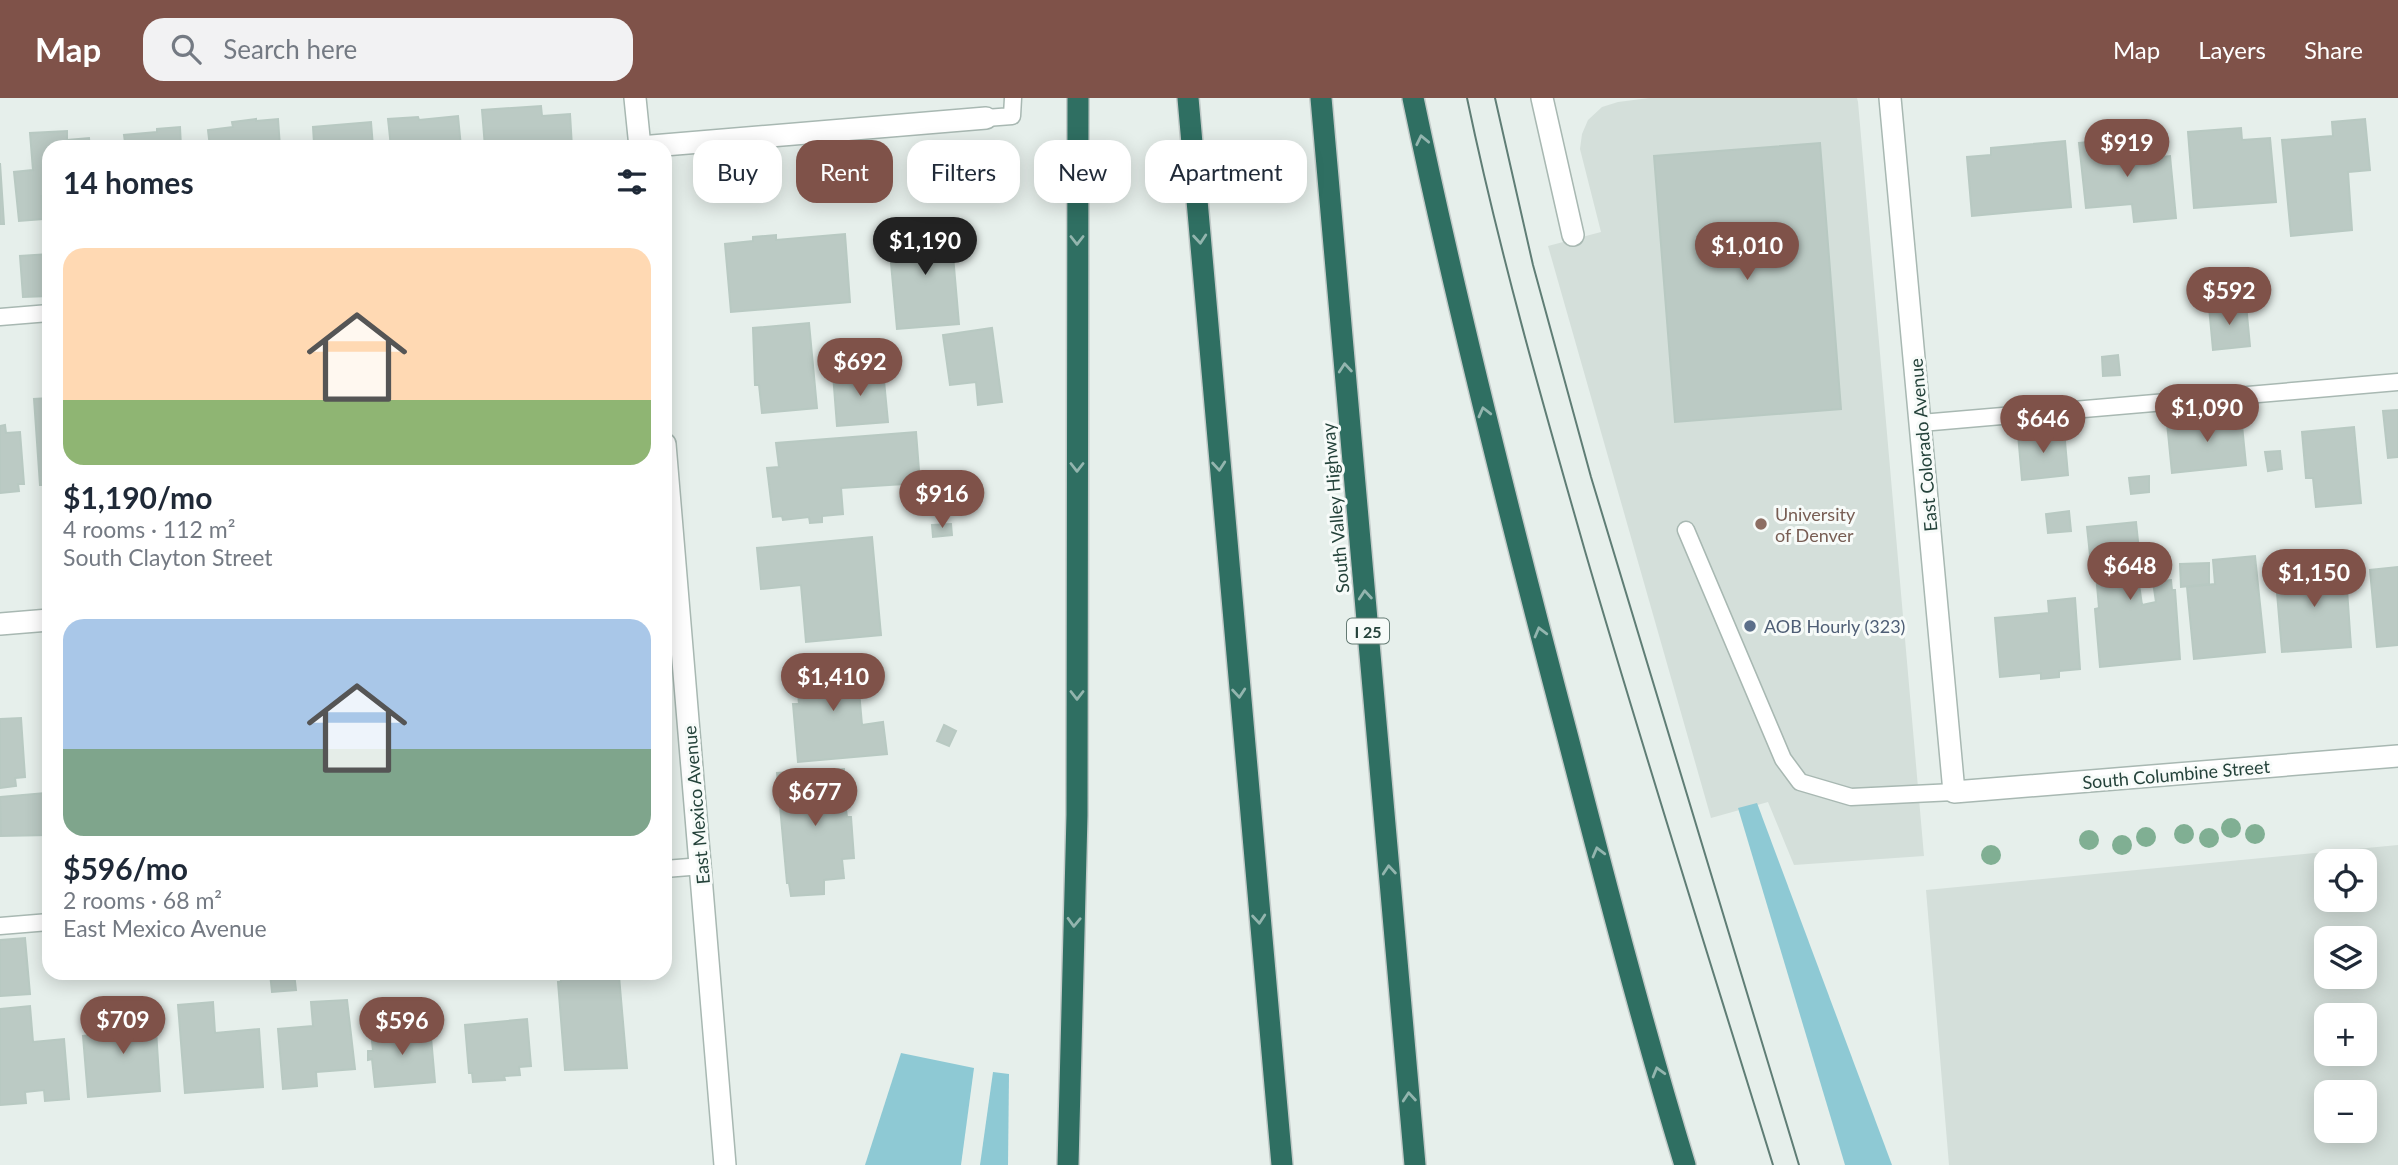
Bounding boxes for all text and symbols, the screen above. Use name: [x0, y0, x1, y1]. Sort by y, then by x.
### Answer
search box: [143, 18, 633, 81]
text: Map: [35, 29, 101, 69]
icon: search: [167, 30, 205, 68]
text: Search here: [223, 33, 357, 65]
text: Map: [2113, 35, 2160, 64]
text: Layers: [2198, 35, 2266, 64]
text: Share: [2304, 35, 2363, 64]
pin: $919: [2086, 120, 2168, 179]
text: $919: [2100, 128, 2154, 156]
one-way arrow: [1415, 134, 1430, 146]
chip: Buy: [693, 140, 782, 203]
chip: Rent: [796, 140, 893, 203]
chip: Filters: [907, 140, 1020, 203]
chip: New: [1034, 140, 1131, 203]
chip: Apartment: [1145, 140, 1307, 203]
icon: filters: [613, 163, 651, 201]
text: 14 homes: [63, 164, 194, 200]
pin: $1,190: [868, 218, 982, 277]
pin: $1,010: [1690, 222, 1804, 282]
text: $1,190: [889, 226, 961, 254]
text: $1,010: [1711, 231, 1783, 259]
one-way arrow: [1192, 234, 1207, 245]
one-way arrow: [1069, 235, 1085, 245]
pin: $592: [2188, 268, 2270, 327]
text: $592: [2202, 276, 2256, 304]
icon: home: [294, 294, 420, 420]
pin: $692: [819, 338, 901, 398]
text: $692: [833, 347, 887, 375]
street label: East Colorado Avenue: [1904, 357, 1942, 533]
one-way arrow: [1338, 363, 1353, 374]
pin: $1,090: [2150, 384, 2264, 444]
text: $1,090: [2171, 393, 2243, 421]
pin: $646: [2002, 396, 2084, 455]
text: $646: [2016, 404, 2070, 432]
one-way arrow: [1478, 406, 1492, 418]
street label: South Valley Highway: [1317, 421, 1353, 594]
one-way arrow: [1211, 461, 1226, 472]
one-way arrow: [1069, 462, 1085, 473]
pin: $916: [901, 470, 983, 530]
text: $1,190/mo: [63, 479, 212, 515]
text: $916: [915, 479, 969, 507]
place label: University of Denver: [1775, 503, 1856, 546]
text: 4 rooms · 112 m²: [63, 515, 235, 543]
marker: University of Denver: [1753, 516, 1769, 532]
pin: $648: [2089, 542, 2171, 602]
text: South Clayton Street: [63, 543, 273, 571]
pin: $1,150: [2257, 550, 2371, 609]
text: $648: [2103, 551, 2157, 579]
text: $1,150: [2278, 558, 2350, 586]
one-way arrow: [1358, 589, 1373, 600]
place label: AOB Hourly (323): [1764, 615, 1905, 637]
road number: I 25: [1347, 618, 1389, 644]
marker: AOB Hourly (323): [1742, 618, 1758, 634]
one-way arrow: [1534, 627, 1548, 639]
pin: $1,410: [776, 654, 890, 713]
text: $1,410: [797, 662, 869, 690]
icon: home: [294, 665, 420, 791]
one-way arrow: [1231, 687, 1246, 698]
one-way arrow: [1069, 690, 1085, 700]
street label: East Mexico Avenue: [678, 725, 714, 885]
street label: South Columbine Street: [2081, 755, 2271, 793]
pin: $677: [774, 768, 856, 828]
text: $677: [788, 777, 842, 805]
one-way arrow: [1592, 847, 1606, 859]
map controls: [2314, 849, 2377, 1143]
button: locate: [2314, 849, 2377, 912]
text: $596/mo: [63, 850, 188, 886]
one-way arrow: [1382, 865, 1397, 876]
text: 2 rooms · 68 m²: [63, 886, 222, 914]
text: East Mexico Avenue: [63, 914, 267, 942]
one-way arrow: [1251, 914, 1266, 925]
one-way arrow: [1067, 917, 1082, 928]
button: layers: [2314, 926, 2377, 989]
pin: $709: [82, 996, 164, 1056]
pin: $596: [361, 998, 443, 1057]
button: +: [2314, 1003, 2377, 1066]
text: $709: [96, 1005, 150, 1033]
text: $596: [375, 1006, 429, 1034]
one-way arrow: [1651, 1066, 1666, 1078]
button: −: [2314, 1080, 2377, 1143]
one-way arrow: [1402, 1091, 1417, 1102]

